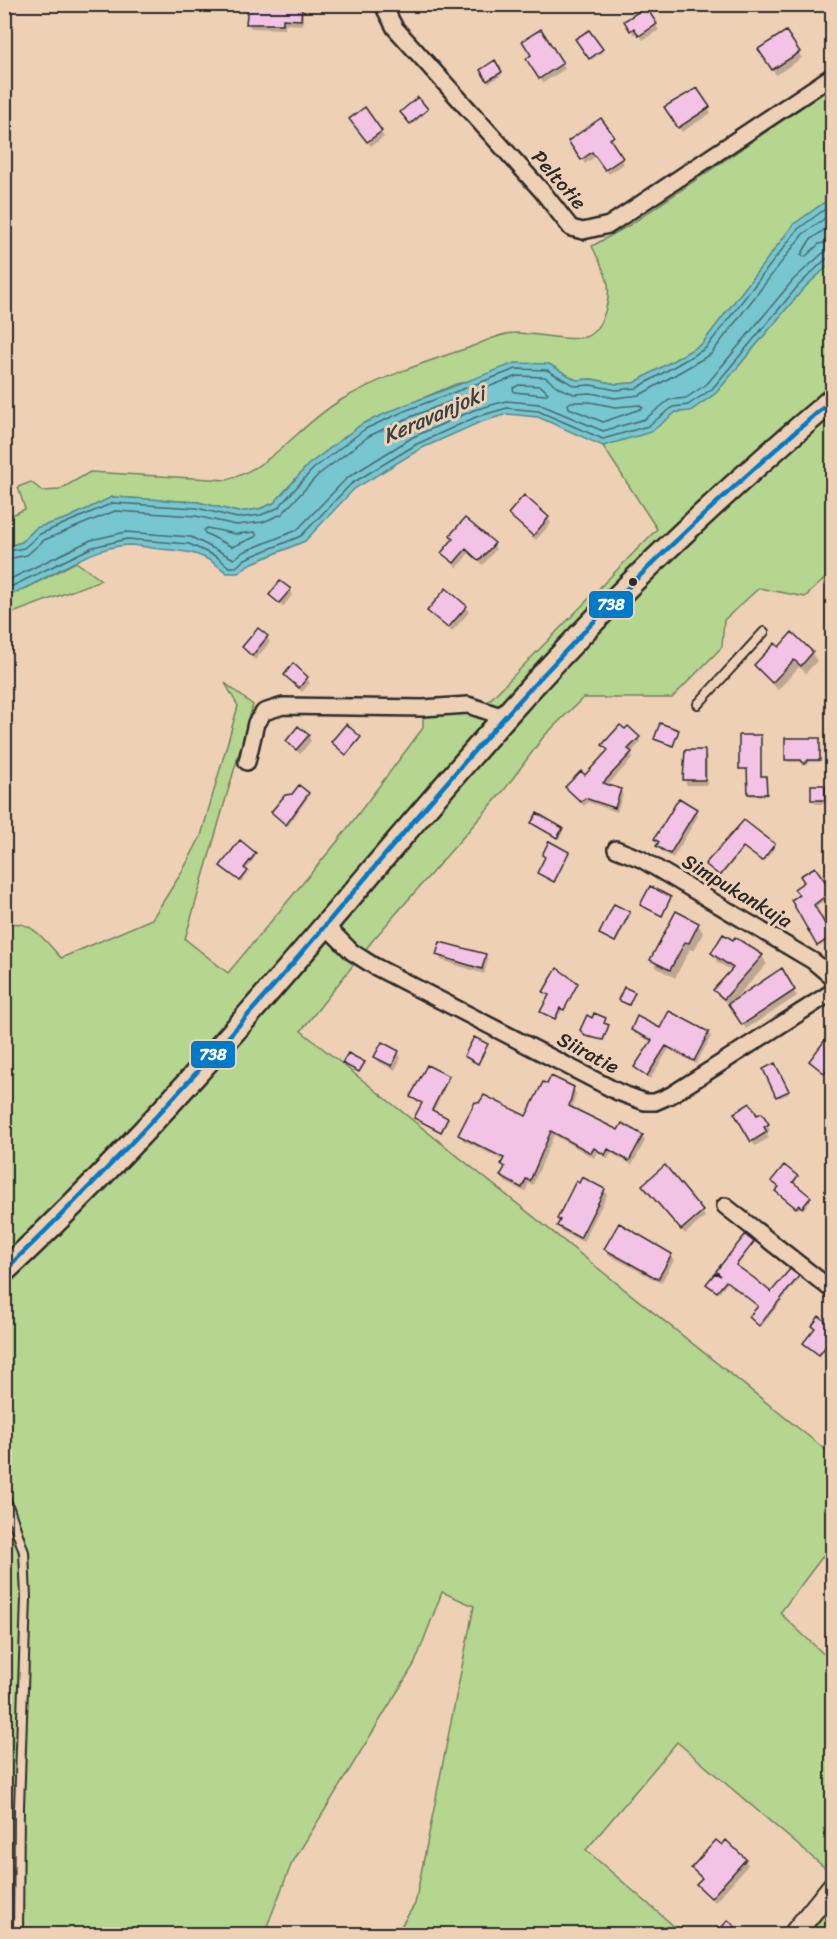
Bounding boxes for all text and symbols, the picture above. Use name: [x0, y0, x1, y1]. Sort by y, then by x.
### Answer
street label: Peltotie: [523, 142, 595, 218]
water label: Keravanjoki: [377, 374, 495, 454]
unlabelled marker: [627, 576, 639, 588]
line badge: 738: [588, 590, 634, 619]
text: 738: [597, 590, 625, 619]
street label: Simpukankuja: [675, 844, 800, 938]
street label: Siiratie: [550, 1022, 626, 1084]
line badge: 738: [190, 1040, 236, 1069]
text: 738: [199, 1040, 227, 1069]

